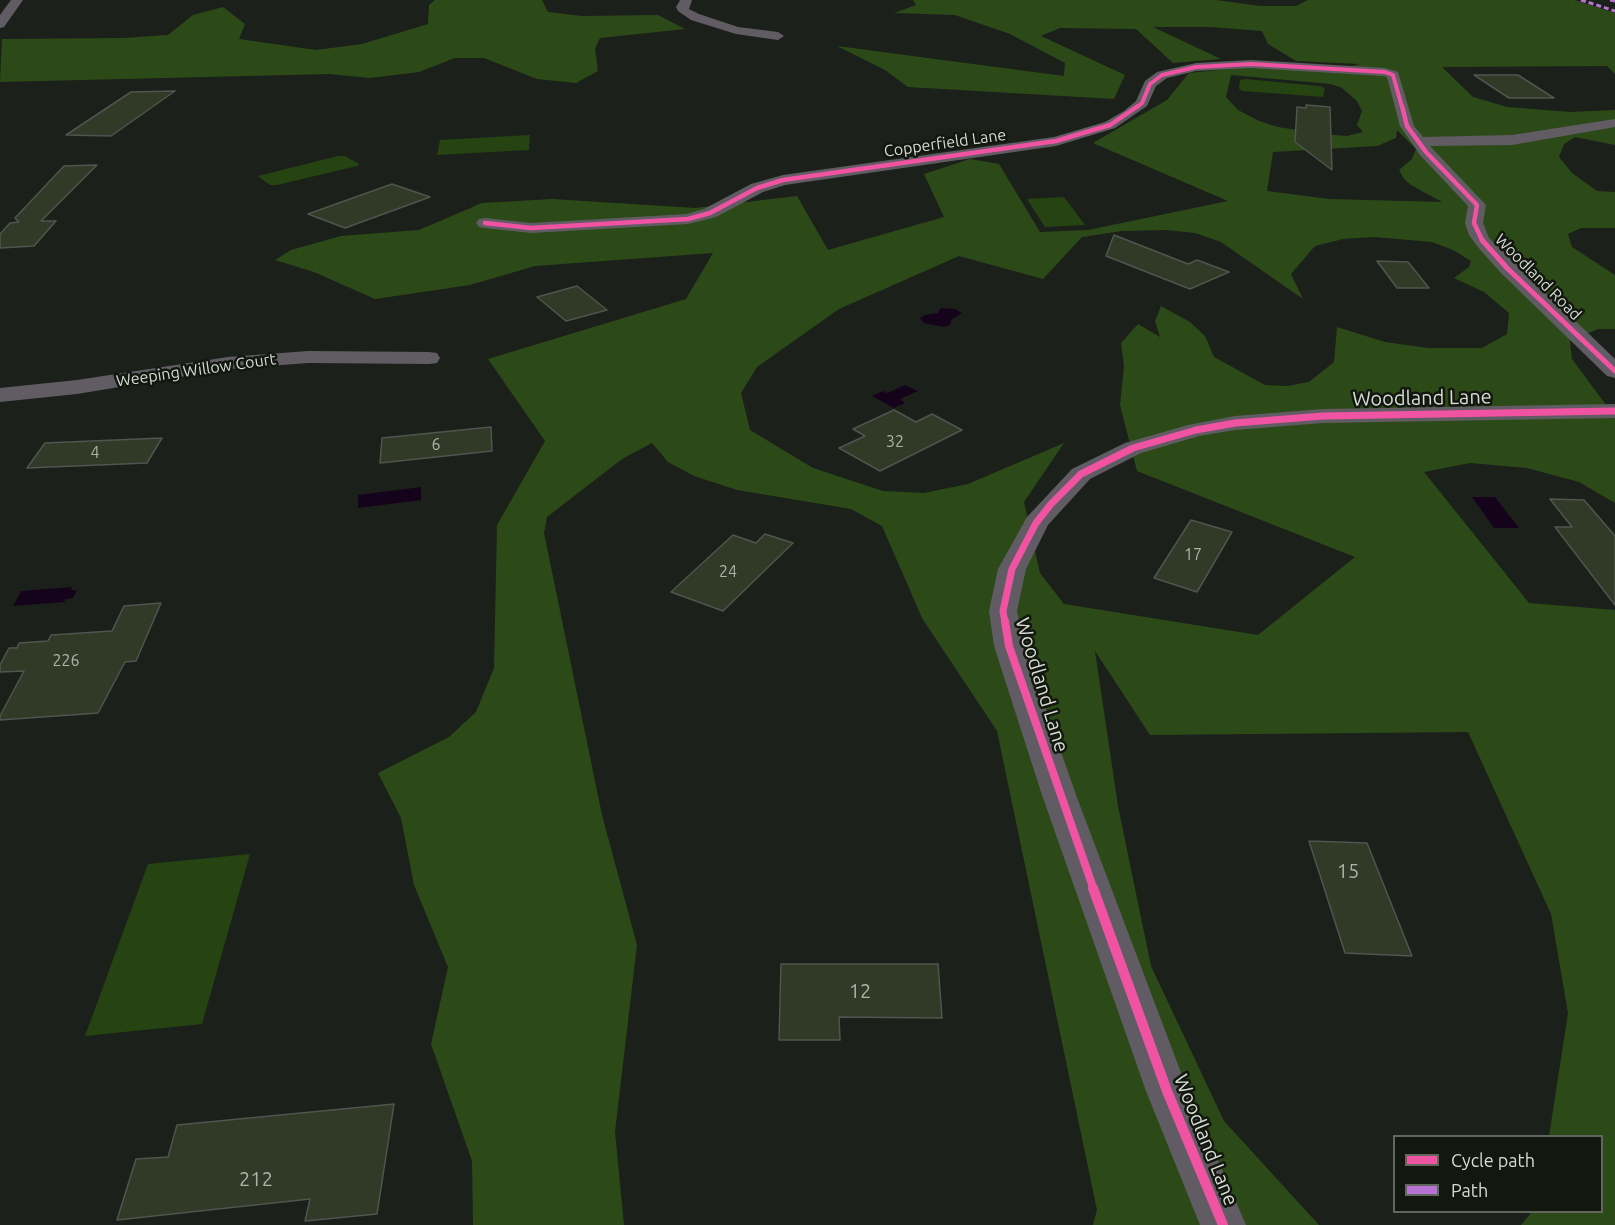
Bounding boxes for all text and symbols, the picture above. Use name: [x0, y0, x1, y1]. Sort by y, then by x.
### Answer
street label: Copperfield Lane: [883, 125, 1007, 161]
street label: Woodland Road: [1491, 230, 1585, 324]
street label: Weeping Willow Court: [115, 349, 277, 391]
street label: Woodland Lane: [1352, 385, 1492, 411]
house number: 32: [886, 432, 904, 452]
house number: 6: [431, 435, 441, 455]
house number: 4: [90, 443, 100, 463]
house number: 17: [1184, 545, 1202, 565]
house number: 24: [719, 562, 737, 582]
street label: Woodland Lane: [1010, 615, 1074, 755]
house number: 226: [52, 651, 80, 671]
house number: 15: [1337, 859, 1359, 883]
house number: 12: [849, 979, 871, 1003]
street label: Woodland Lane: [1169, 1071, 1243, 1209]
legend: [1393, 1135, 1603, 1213]
text: Cycle path: [1451, 1150, 1535, 1170]
house number: 212: [239, 1167, 273, 1191]
text: Path: [1451, 1180, 1488, 1200]

